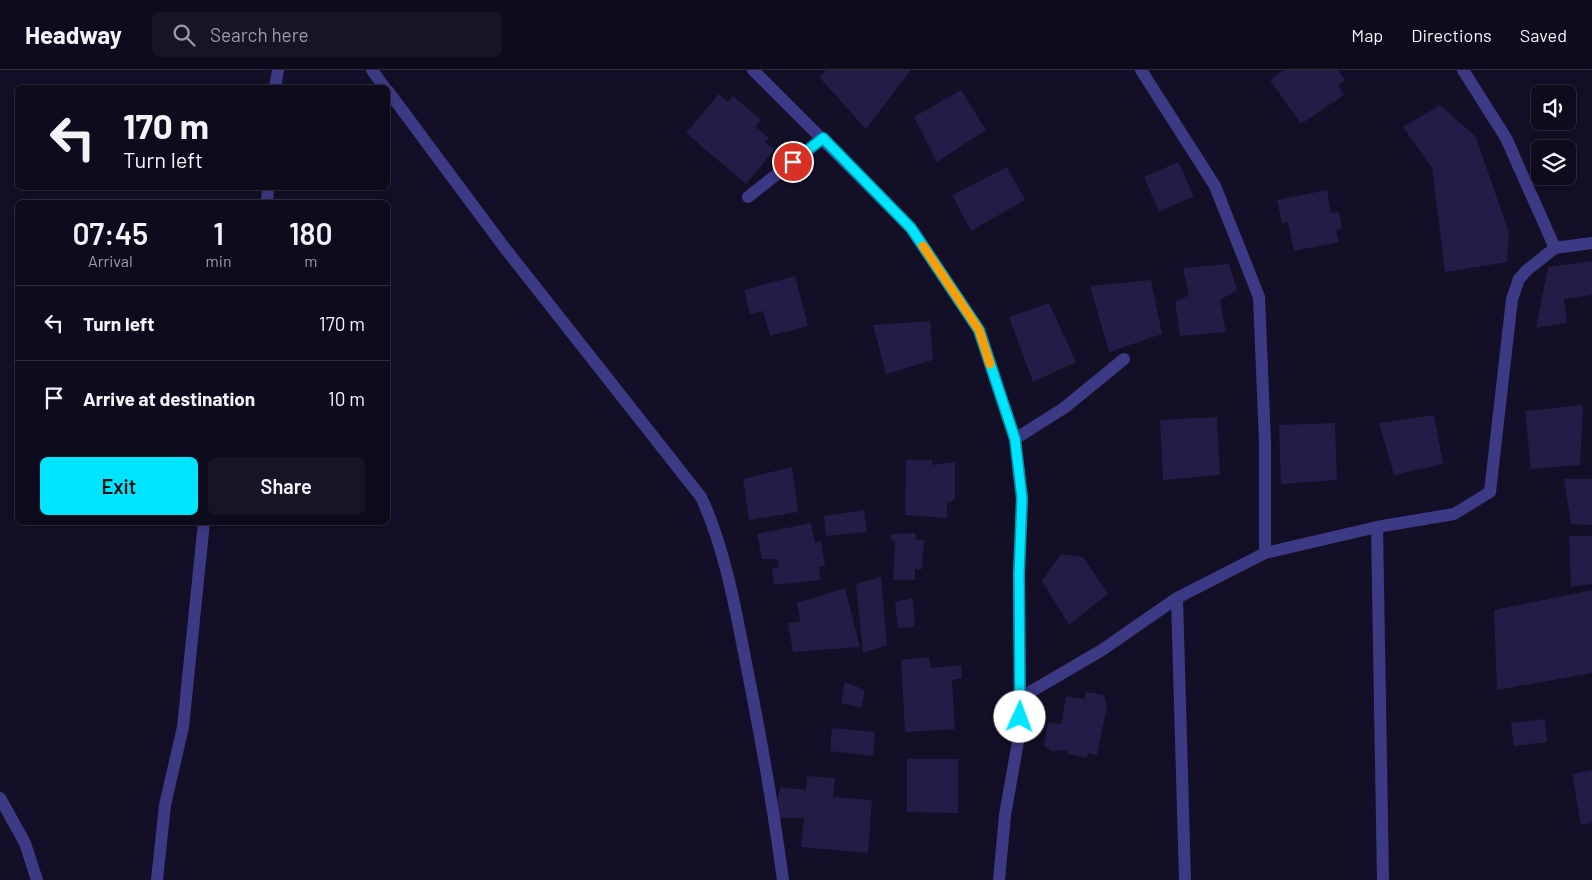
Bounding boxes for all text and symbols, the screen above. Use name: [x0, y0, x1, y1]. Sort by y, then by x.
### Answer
search box: [152, 12, 502, 57]
text: Headway: [25, 20, 122, 49]
icon: search: [170, 21, 198, 49]
text: Search here: [210, 23, 309, 46]
text: Map: [1351, 24, 1383, 46]
text: Directions: [1411, 24, 1492, 46]
text: Saved: [1520, 24, 1567, 46]
map controls: [1531, 85, 1576, 185]
button: sound: [1531, 85, 1576, 130]
text: 170 m: [123, 104, 209, 146]
icon: left: [40, 105, 105, 170]
button: layers: [1531, 140, 1576, 185]
pin: [772, 141, 814, 183]
text: Turn left: [123, 146, 203, 172]
icon: arrive: [779, 148, 807, 176]
text: 07:45: [72, 215, 148, 251]
text: 1: [213, 215, 224, 251]
text: 180: [289, 215, 333, 251]
text: Arrival: [88, 251, 133, 270]
text: min: [206, 251, 232, 270]
text: m: [304, 251, 317, 270]
icon: left: [40, 309, 68, 337]
text: Turn left: [83, 312, 154, 335]
text: 170 m: [319, 312, 365, 335]
icon: arrive: [40, 384, 68, 412]
text: Arrive at destination: [83, 387, 255, 410]
text: 10 m: [328, 387, 365, 410]
button: Exit: [40, 457, 198, 515]
button: Share: [208, 457, 365, 515]
position arrow: [993, 690, 1045, 742]

